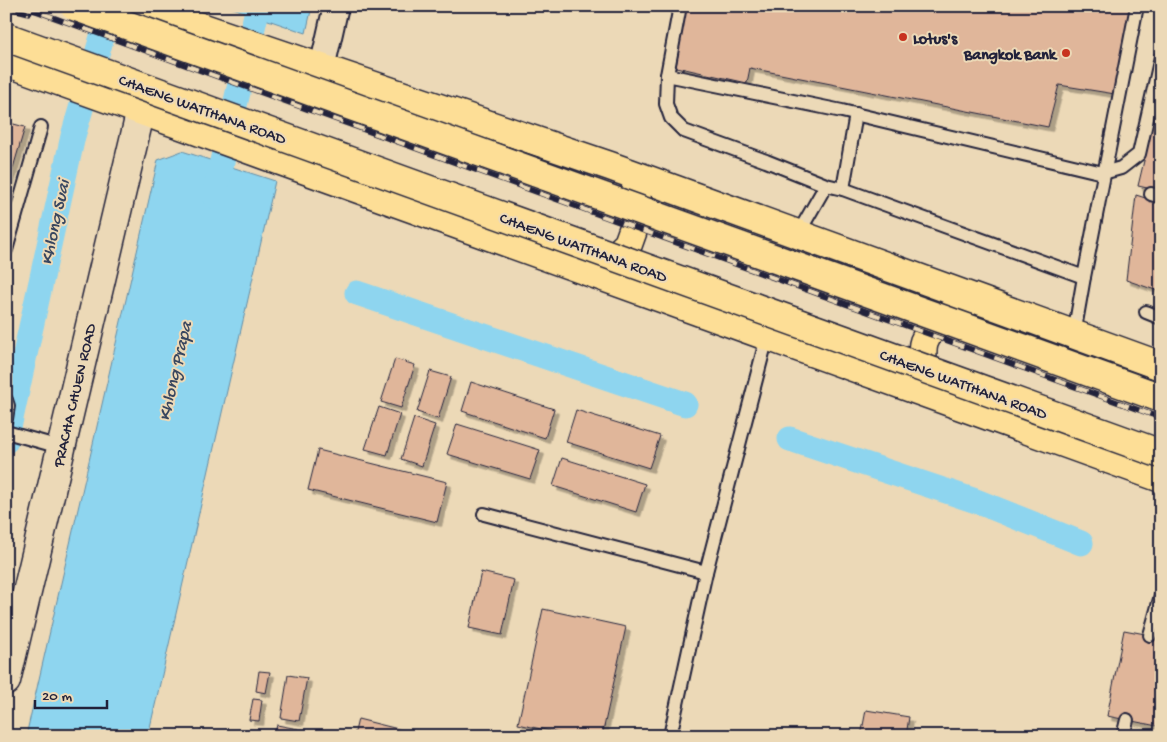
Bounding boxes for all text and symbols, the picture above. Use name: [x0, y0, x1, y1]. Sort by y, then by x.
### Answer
marker: Lotus's: [897, 31, 909, 43]
place label: Lotus's: [913, 31, 958, 50]
place label: Bangkok Bank: [963, 47, 1058, 66]
marker: Bangkok Bank: [1060, 47, 1072, 59]
street label: CHAENG WATTHANA ROAD: [115, 72, 289, 151]
water label: Khlong Suai: [37, 176, 76, 267]
street label: CHAENG WATTHANA ROAD: [496, 210, 670, 289]
water label: Khlong Prapa: [155, 319, 198, 423]
street label: PRACHA CHUEN ROAD: [50, 322, 102, 470]
street label: CHAENG WATTHANA ROAD: [876, 347, 1050, 426]
scale bar: [35, 677, 108, 709]
text: 20 m: [42, 688, 72, 706]

